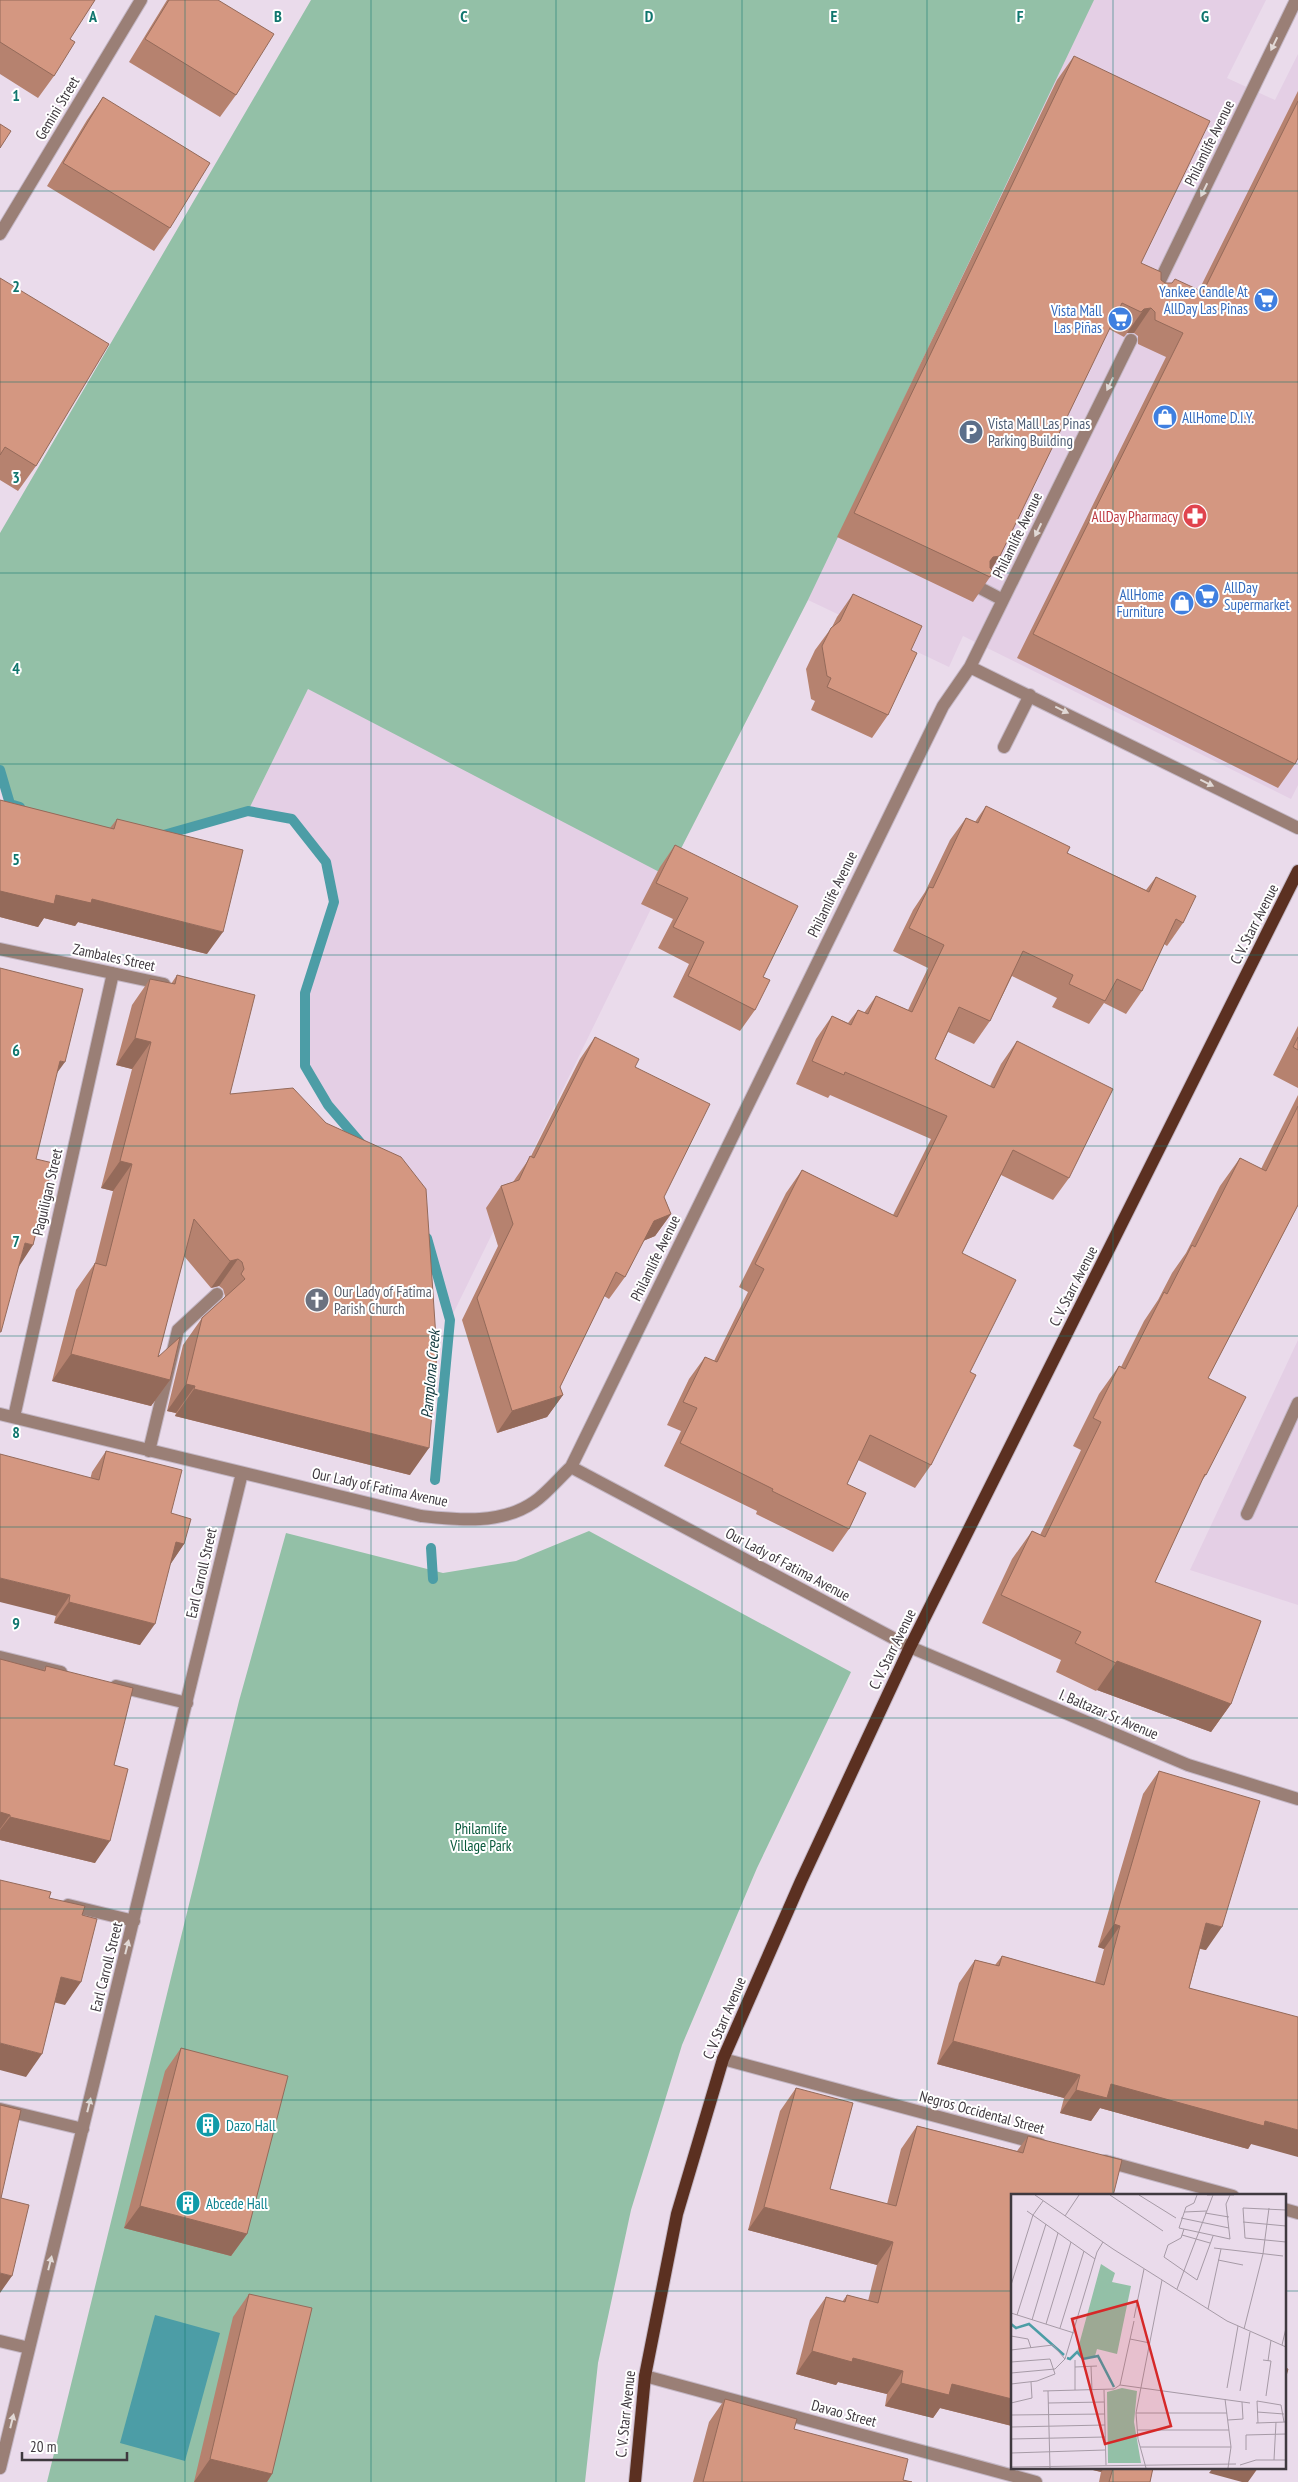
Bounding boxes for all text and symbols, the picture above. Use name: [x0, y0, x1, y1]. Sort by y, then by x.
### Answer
text: A: [88, 6, 98, 26]
text: B: [274, 6, 282, 26]
text: C: [460, 6, 468, 26]
text: D: [645, 6, 654, 26]
text: E: [831, 6, 838, 26]
text: F: [1017, 6, 1024, 26]
text: G: [1201, 6, 1209, 26]
one-way arrow: [1270, 37, 1278, 51]
street label: Gemini Street: [31, 73, 83, 143]
text: 1: [12, 85, 20, 105]
street label: Philamlife Avenue: [1180, 97, 1238, 189]
one-way arrow: [1200, 183, 1208, 197]
text: 2: [12, 276, 20, 296]
place label: Yankee Candle At AllDay Las Pinas: [1159, 282, 1248, 318]
supermarket icon: Yankee Candle At AllDay Las Pinas: [1253, 287, 1279, 313]
place label: Vista Mall Las Piñas: [1050, 301, 1103, 337]
supermarket icon: Vista Mall Las Piñas: [1107, 306, 1133, 332]
one-way arrow: [1106, 377, 1114, 391]
shop icon: AllHome D.I.Y.: [1152, 404, 1178, 430]
place label: AllHome D.I.Y.: [1182, 408, 1254, 427]
place label: Vista Mall Las Pinas Parking Building: [987, 414, 1090, 450]
parking icon: Vista Mall Las Pinas Parking Building: [958, 419, 984, 445]
text: 3: [12, 467, 20, 487]
street label: Philamlife Avenue: [988, 489, 1046, 581]
pharmacy icon: AllDay Pharmacy: [1182, 503, 1208, 529]
place label: AllDay Pharmacy: [1092, 507, 1178, 526]
one-way arrow: [1034, 523, 1042, 537]
place label: AllDay Supermarket: [1224, 578, 1290, 614]
supermarket icon: AllDay Supermarket: [1194, 583, 1220, 609]
place label: AllHome Furniture: [1116, 585, 1164, 621]
shop icon: AllHome Furniture: [1169, 590, 1195, 616]
text: 4: [12, 658, 20, 678]
one-way arrow: [1054, 706, 1069, 714]
one-way arrow: [1200, 779, 1214, 787]
street label: Philamlife Avenue: [803, 848, 861, 940]
text: 5: [12, 849, 20, 869]
street label: C. V. Starr Avenue: [1226, 881, 1282, 967]
street label: Zambales Street: [71, 939, 157, 975]
text: 6: [12, 1040, 20, 1060]
street label: Paguiligan Street: [28, 1147, 66, 1237]
street label: Philamlife Avenue: [626, 1212, 684, 1304]
text: 7: [12, 1231, 20, 1251]
street label: C. V. Starr Avenue: [1045, 1243, 1101, 1329]
place label: Our Lady of Fatima Parish Church: [334, 1282, 432, 1318]
church icon: Our Lady of Fatima Parish Church: [304, 1287, 330, 1313]
water label: Pamplona Creek: [416, 1327, 444, 1419]
text: 8: [12, 1422, 20, 1442]
street label: Our Lady of Fatima Avenue: [310, 1463, 450, 1511]
street label: Our Lady of Fatima Avenue: [722, 1523, 854, 1605]
street label: Earl Carroll Street: [181, 1526, 221, 1620]
street label: C. V. Starr Avenue: [864, 1606, 920, 1692]
text: 9: [12, 1613, 20, 1633]
street label: I. Baltazar Sr. Avenue: [1057, 1685, 1161, 1743]
park label: Philamlife Village Park: [449, 1819, 512, 1855]
street label: Earl Carroll Street: [86, 1920, 126, 2014]
one-way arrow: [123, 1939, 131, 1954]
street label: C. V. Starr Avenue: [698, 1974, 750, 2062]
street label: Negros Occidental Street: [917, 2086, 1047, 2138]
one-way arrow: [85, 2097, 93, 2112]
building icon: Dazo Hall: [195, 2112, 221, 2138]
place label: Dazo Hall: [226, 2116, 276, 2135]
building icon: Abcede Hall: [175, 2190, 201, 2216]
place label: Abcede Hall: [206, 2194, 268, 2213]
inset map: [1011, 2194, 1286, 2470]
one-way arrow: [46, 2255, 54, 2270]
street label: C. V. Starr Avenue: [611, 2370, 639, 2458]
street label: Davao Street: [809, 2395, 879, 2431]
one-way arrow: [8, 2413, 16, 2428]
scale bar: [22, 2430, 128, 2462]
text: 20 m: [30, 2437, 56, 2456]

